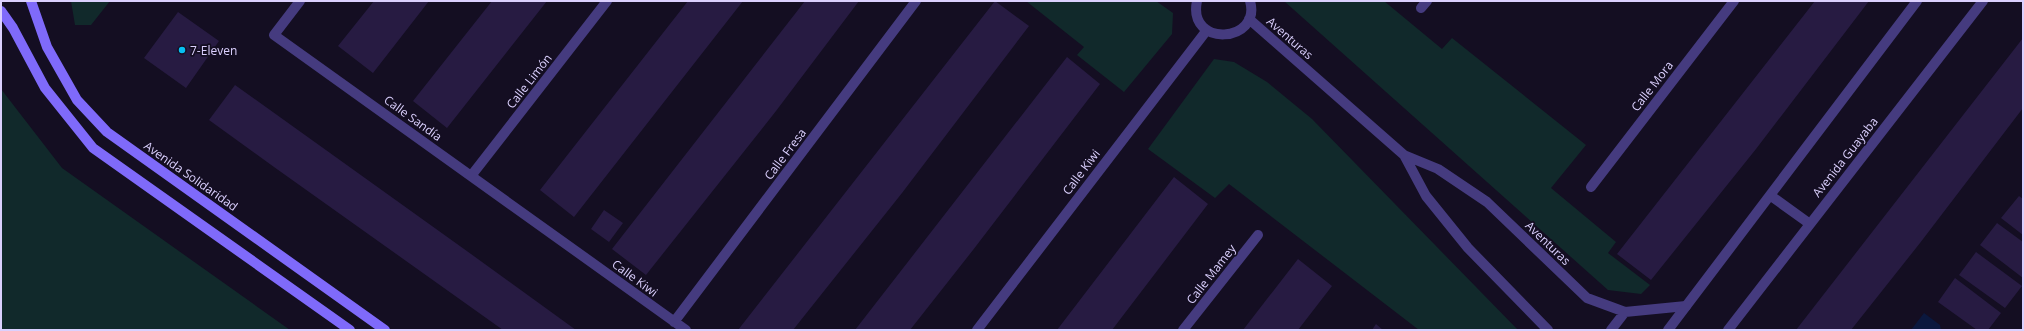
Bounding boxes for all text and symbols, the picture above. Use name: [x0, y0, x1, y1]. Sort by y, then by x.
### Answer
street label: Aventuras: [1263, 13, 1317, 63]
place label: 7-Eleven: [190, 42, 237, 59]
marker: 7-Eleven: [177, 45, 187, 55]
street label: Calle Limón: [502, 50, 556, 112]
street label: Calle Mora: [1627, 57, 1677, 115]
street label: Calle Sandía: [381, 91, 445, 145]
street label: Avenida Guayaba: [1808, 113, 1882, 201]
street label: Calle Fresa: [760, 125, 810, 183]
street label: Avenida Solidaridad: [141, 137, 241, 215]
street label: Calle Kiwi: [1058, 146, 1104, 198]
street label: Aventuras: [1522, 217, 1574, 269]
street label: Calle Mamey: [1182, 240, 1240, 307]
street label: Calle Kiwi: [609, 256, 661, 300]

